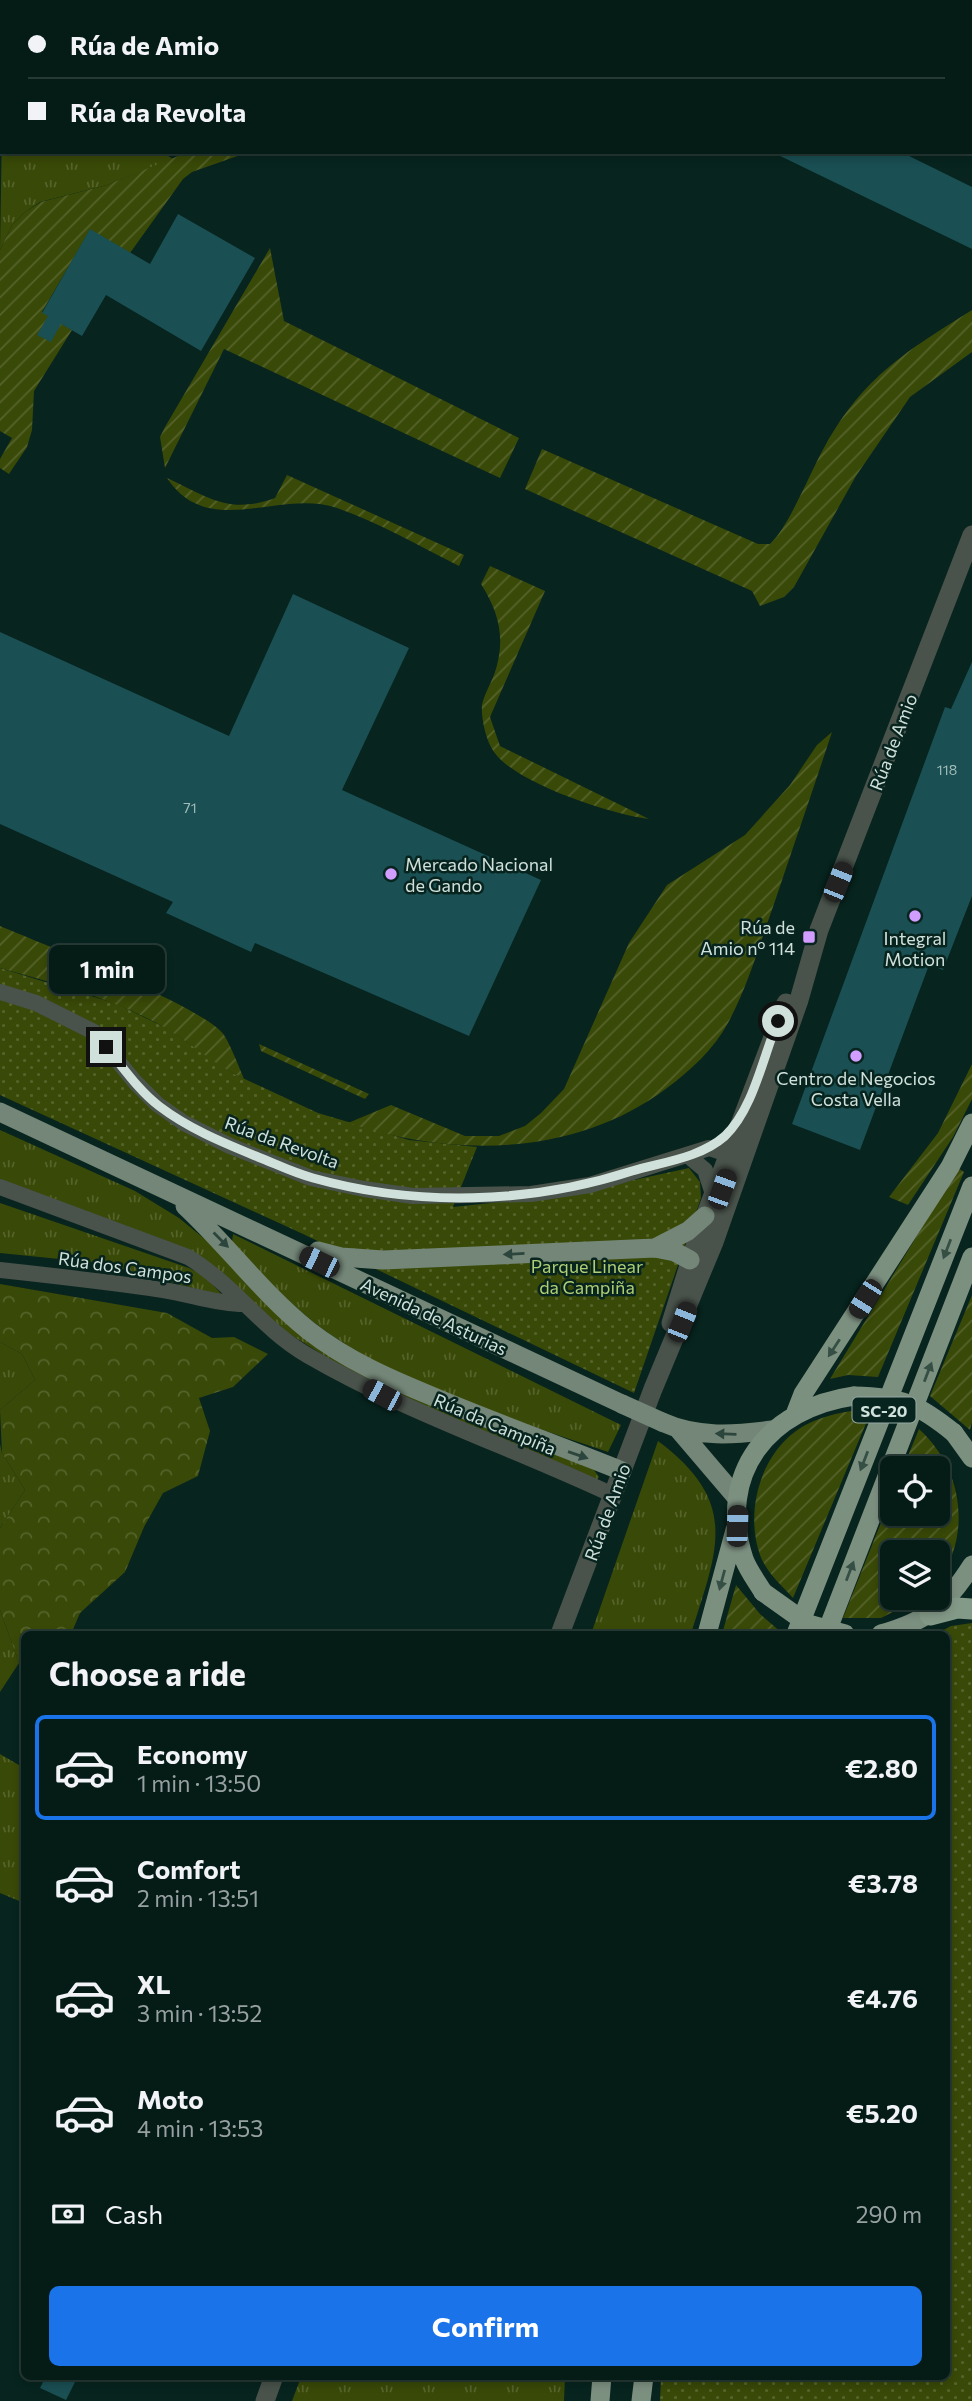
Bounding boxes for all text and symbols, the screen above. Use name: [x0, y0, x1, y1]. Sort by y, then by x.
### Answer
text: Rúa de Amio: [70, 29, 219, 60]
text: Rúa da Revolta: [70, 96, 246, 127]
street label: Rúa de Amio: [865, 691, 921, 793]
house number: 118: [937, 761, 957, 778]
house number: 71: [183, 799, 197, 816]
place label: Mercado Nacional de Gando: [405, 853, 553, 896]
car: [821, 859, 856, 905]
marker: Mercado Nacional de Gando: [383, 866, 399, 882]
marker: Integral Motion: [907, 908, 923, 924]
place label: Rúa de Amio nº 114: [700, 916, 795, 959]
place label: Integral Motion: [884, 927, 946, 970]
marker: Rúa de Amio nº 114: [801, 929, 817, 945]
callout: 1 min: [48, 946, 164, 995]
text: 1 min: [80, 955, 134, 983]
route start: [762, 1005, 794, 1037]
route end: [90, 1031, 122, 1063]
marker: Centro de Negocios Costa Vella: [848, 1048, 864, 1064]
place label: Centro de Negocios Costa Vella: [776, 1067, 936, 1110]
street label: Rúa da Revolta: [222, 1111, 342, 1173]
car: [705, 1166, 740, 1212]
one-way arrow: [213, 1232, 230, 1249]
one-way arrow: [942, 1239, 953, 1260]
car: [296, 1243, 343, 1281]
street label: Rúa dos Campos: [57, 1247, 193, 1287]
one-way arrow: [502, 1249, 524, 1260]
park label: Parque Linear da Campiña: [531, 1255, 643, 1298]
street label: Avenida de Asturias: [357, 1272, 511, 1360]
car: [845, 1276, 886, 1322]
car: [665, 1299, 700, 1345]
one-way arrow: [828, 1338, 841, 1357]
one-way arrow: [922, 1362, 933, 1383]
car: [359, 1376, 406, 1414]
street label: Rúa da Campiña: [431, 1388, 559, 1460]
road number: SC-20: [852, 1398, 916, 1422]
one-way arrow: [714, 1429, 736, 1440]
one-way arrow: [568, 1450, 589, 1461]
one-way arrow: [859, 1451, 870, 1472]
map controls: [880, 1456, 950, 1610]
button: locate: [880, 1456, 950, 1526]
street label: Rúa de Amio: [579, 1460, 635, 1564]
car: [726, 1505, 749, 1547]
button: layers: [880, 1540, 950, 1610]
one-way arrow: [845, 1560, 856, 1581]
one-way arrow: [716, 1570, 727, 1592]
text: Choose a ride: [49, 1653, 246, 1693]
icon: car: [53, 1736, 116, 1799]
text: Economy: [137, 1738, 248, 1769]
text: €2.80: [845, 1752, 918, 1783]
text: 1 min · 13:50: [137, 1769, 261, 1797]
icon: car: [53, 1851, 116, 1914]
text: Comfort: [137, 1853, 240, 1884]
text: €3.78: [848, 1867, 918, 1898]
text: 2 min · 13:51: [137, 1884, 259, 1912]
icon: car: [53, 1966, 116, 2029]
text: XL: [137, 1968, 171, 1999]
text: €4.76: [847, 1982, 918, 2013]
text: 3 min · 13:52: [137, 1999, 262, 2027]
icon: car: [53, 2081, 116, 2144]
text: Moto: [137, 2083, 204, 2114]
text: €5.20: [846, 2097, 918, 2128]
text: 4 min · 13:53: [137, 2114, 263, 2142]
icon: cash: [49, 2195, 87, 2233]
text: Cash: [105, 2198, 163, 2229]
text: 290 m: [856, 2200, 922, 2228]
button: Confirm: [49, 2286, 922, 2366]

